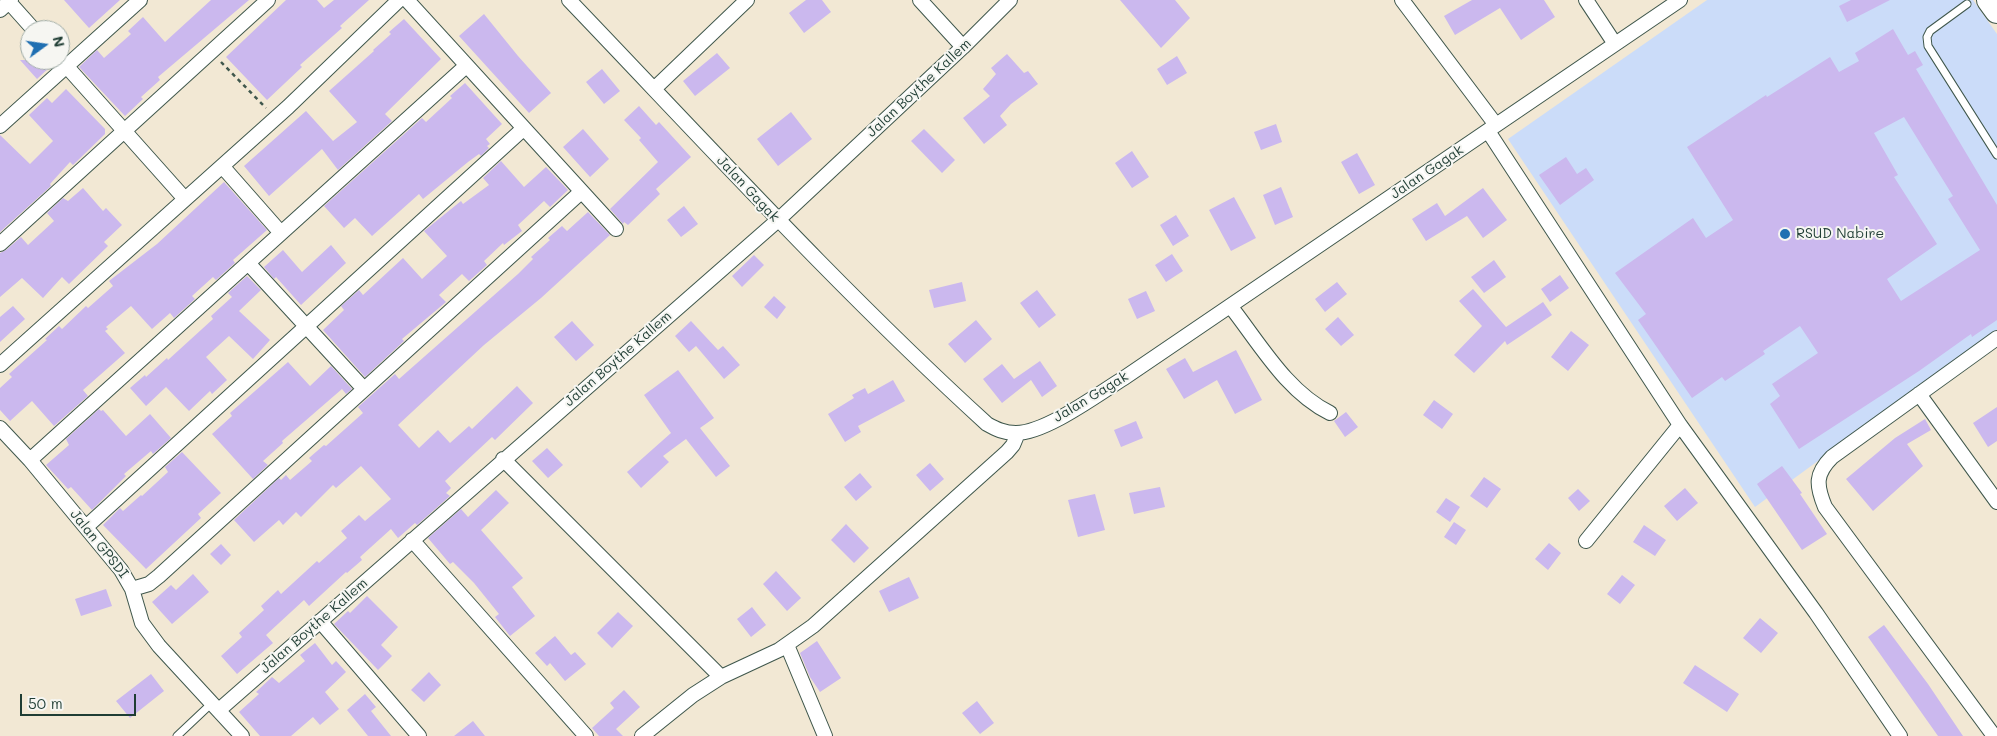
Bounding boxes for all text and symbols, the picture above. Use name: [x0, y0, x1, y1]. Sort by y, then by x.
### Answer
north arrow: [20, 20, 70, 70]
text: N: [49, 34, 70, 49]
street label: Jalan Boythe Kallem: [863, 35, 975, 141]
street label: Jalan Gagak: [1387, 141, 1467, 203]
street label: Jalan Gagak: [713, 152, 783, 226]
place label: RSUD Nabire: [1796, 226, 1884, 242]
marker: RSUD Nabire: [1778, 227, 1792, 241]
street label: Jalan Boythe Kallem: [561, 308, 675, 410]
street label: Jalan Gagak: [1051, 368, 1131, 426]
street label: Jalan GPSDI: [66, 506, 132, 582]
street label: Jalan Boythe Kallem: [257, 575, 371, 677]
scale bar: [22, 684, 139, 716]
text: 50 m: [28, 693, 63, 713]

